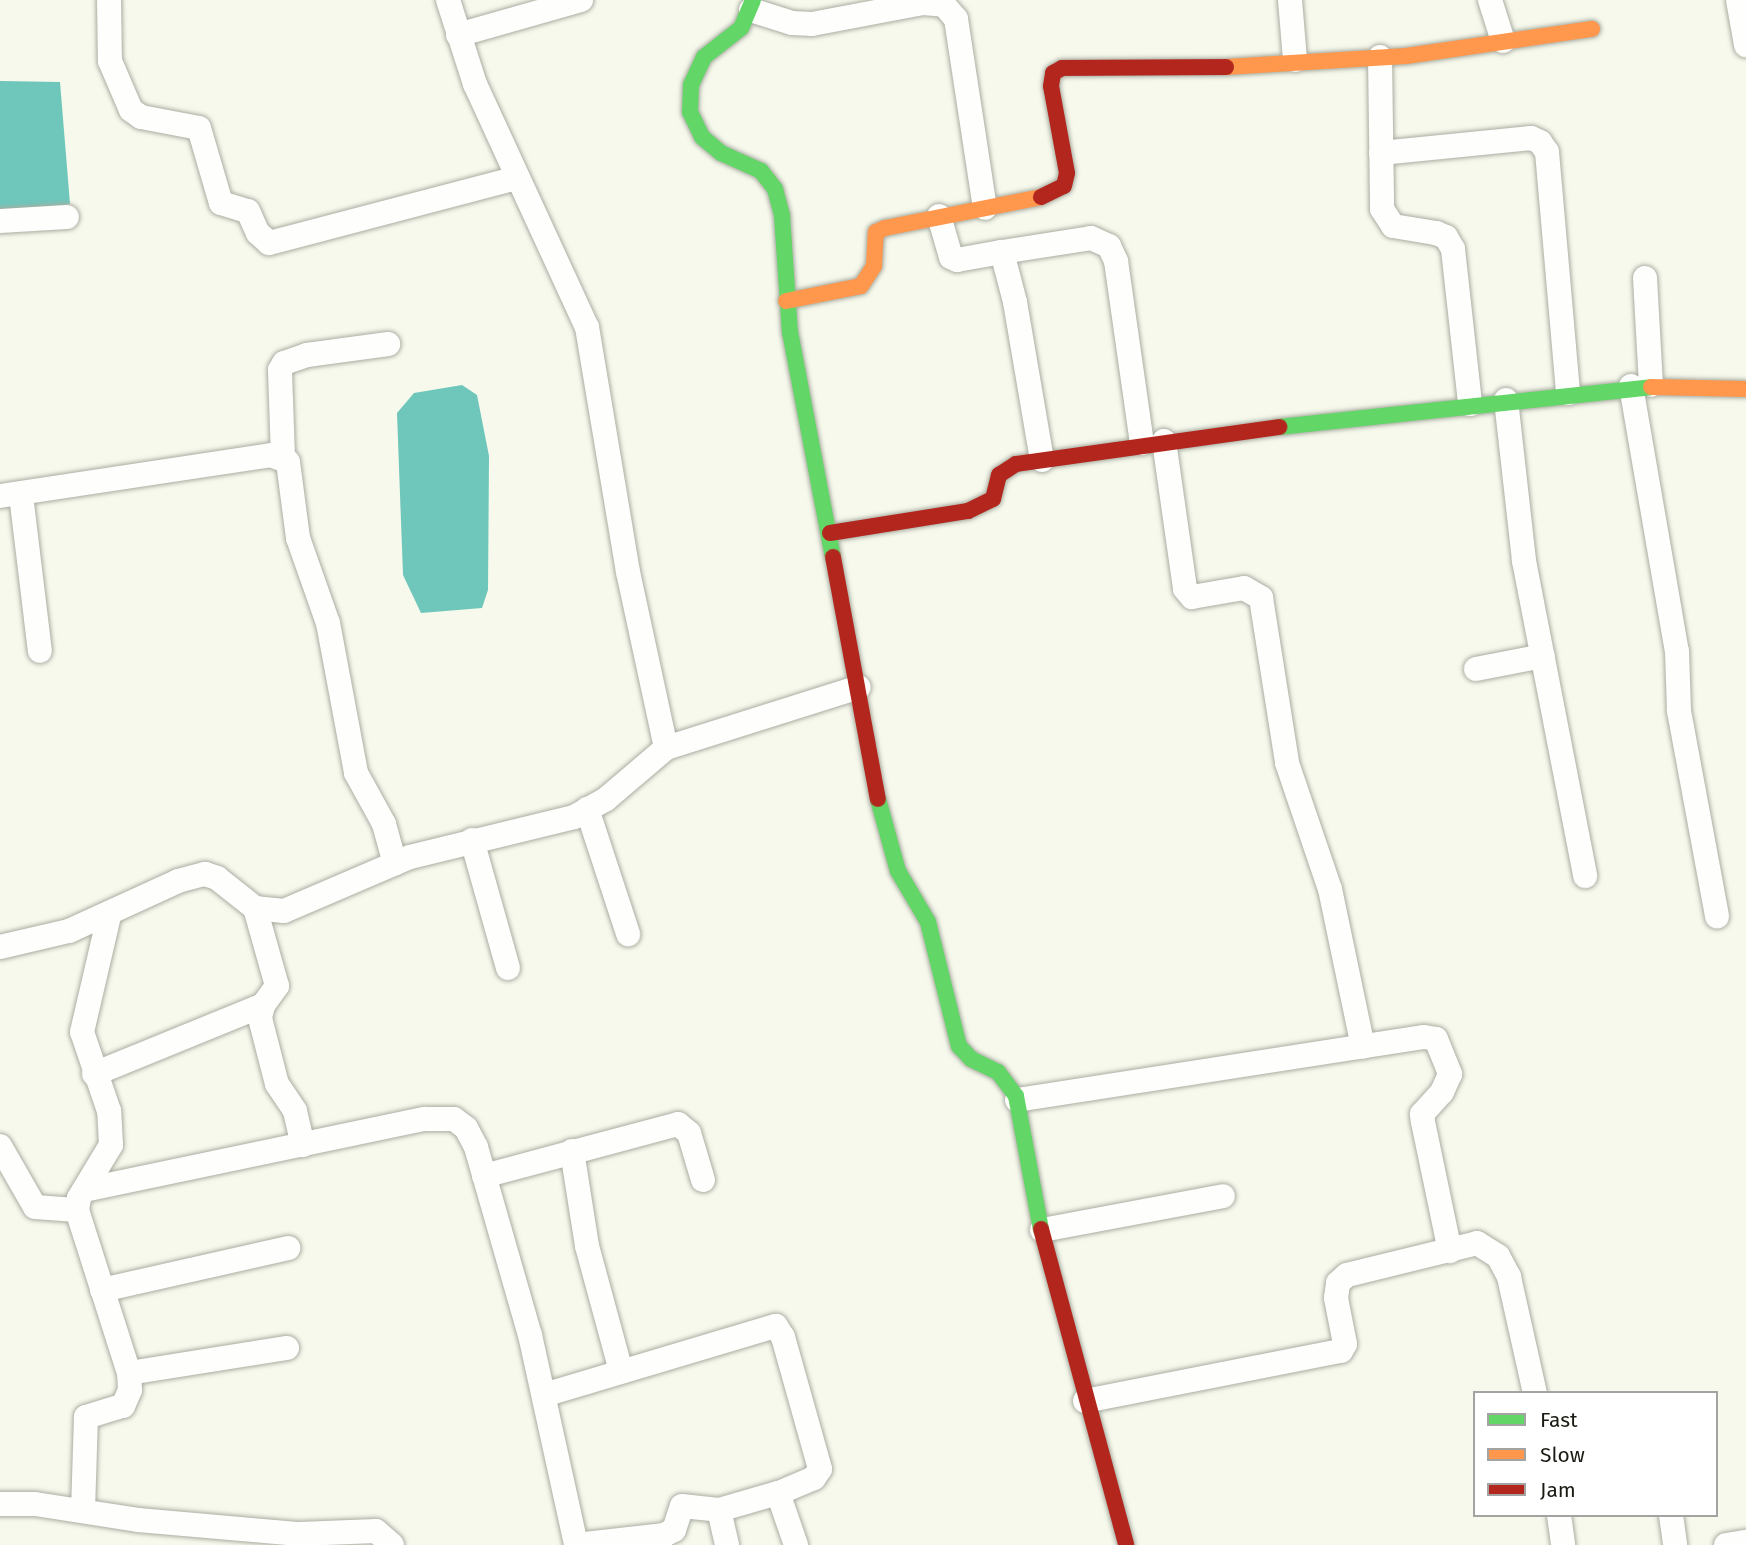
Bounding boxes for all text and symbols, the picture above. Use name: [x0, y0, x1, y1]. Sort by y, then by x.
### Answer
legend: [1473, 1391, 1718, 1517]
text: Fast: [1540, 1407, 1578, 1433]
text: Slow: [1540, 1442, 1585, 1468]
text: Jam: [1540, 1477, 1576, 1503]

